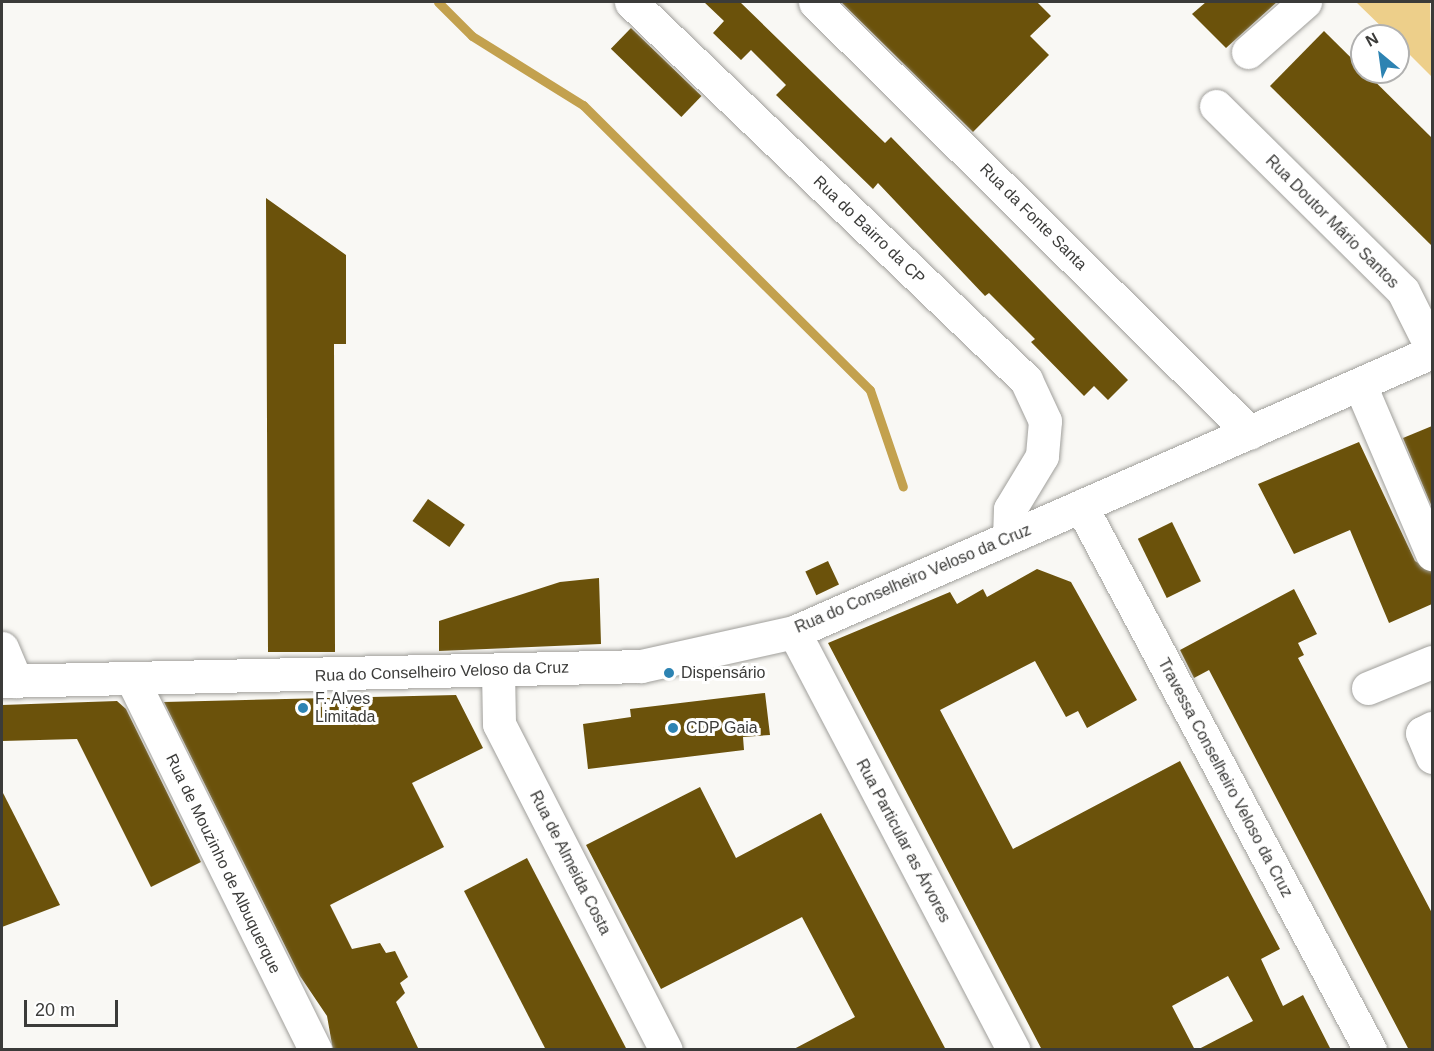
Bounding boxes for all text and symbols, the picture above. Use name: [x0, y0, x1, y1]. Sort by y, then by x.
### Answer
north arrow: [1350, 24, 1410, 84]
text: N: [1363, 29, 1381, 50]
street label: Rua Doutor Mário Santos: [1261, 151, 1403, 293]
street label: Rua da Fonte Santa: [976, 160, 1090, 274]
street label: Rua do Bairro da CP: [809, 172, 929, 288]
street label: Rua do Conselheiro Veloso da Cruz: [792, 520, 1034, 638]
street label: Travessa Conselheiro Veloso da Cruz: [1154, 655, 1296, 901]
street label: Rua do Conselheiro Veloso da Cruz: [315, 658, 569, 686]
place label: Dispensário: [681, 663, 765, 683]
marker: Dispensário: [662, 666, 676, 680]
place label: F. Alves Limitada: [315, 689, 375, 727]
marker: F. Alves Limitada: [296, 701, 310, 715]
place label: CDP Gaia: [686, 718, 758, 738]
marker: CDP Gaia: [664, 719, 682, 737]
street label: Rua de Mouzinho de Albuquerque: [161, 751, 285, 977]
street label: Rua Particular as Árvores: [852, 756, 954, 926]
street label: Rua de Almeida Costa: [525, 787, 615, 939]
scale bar: [27, 988, 122, 1026]
text: 20 m: [35, 1000, 75, 1020]

